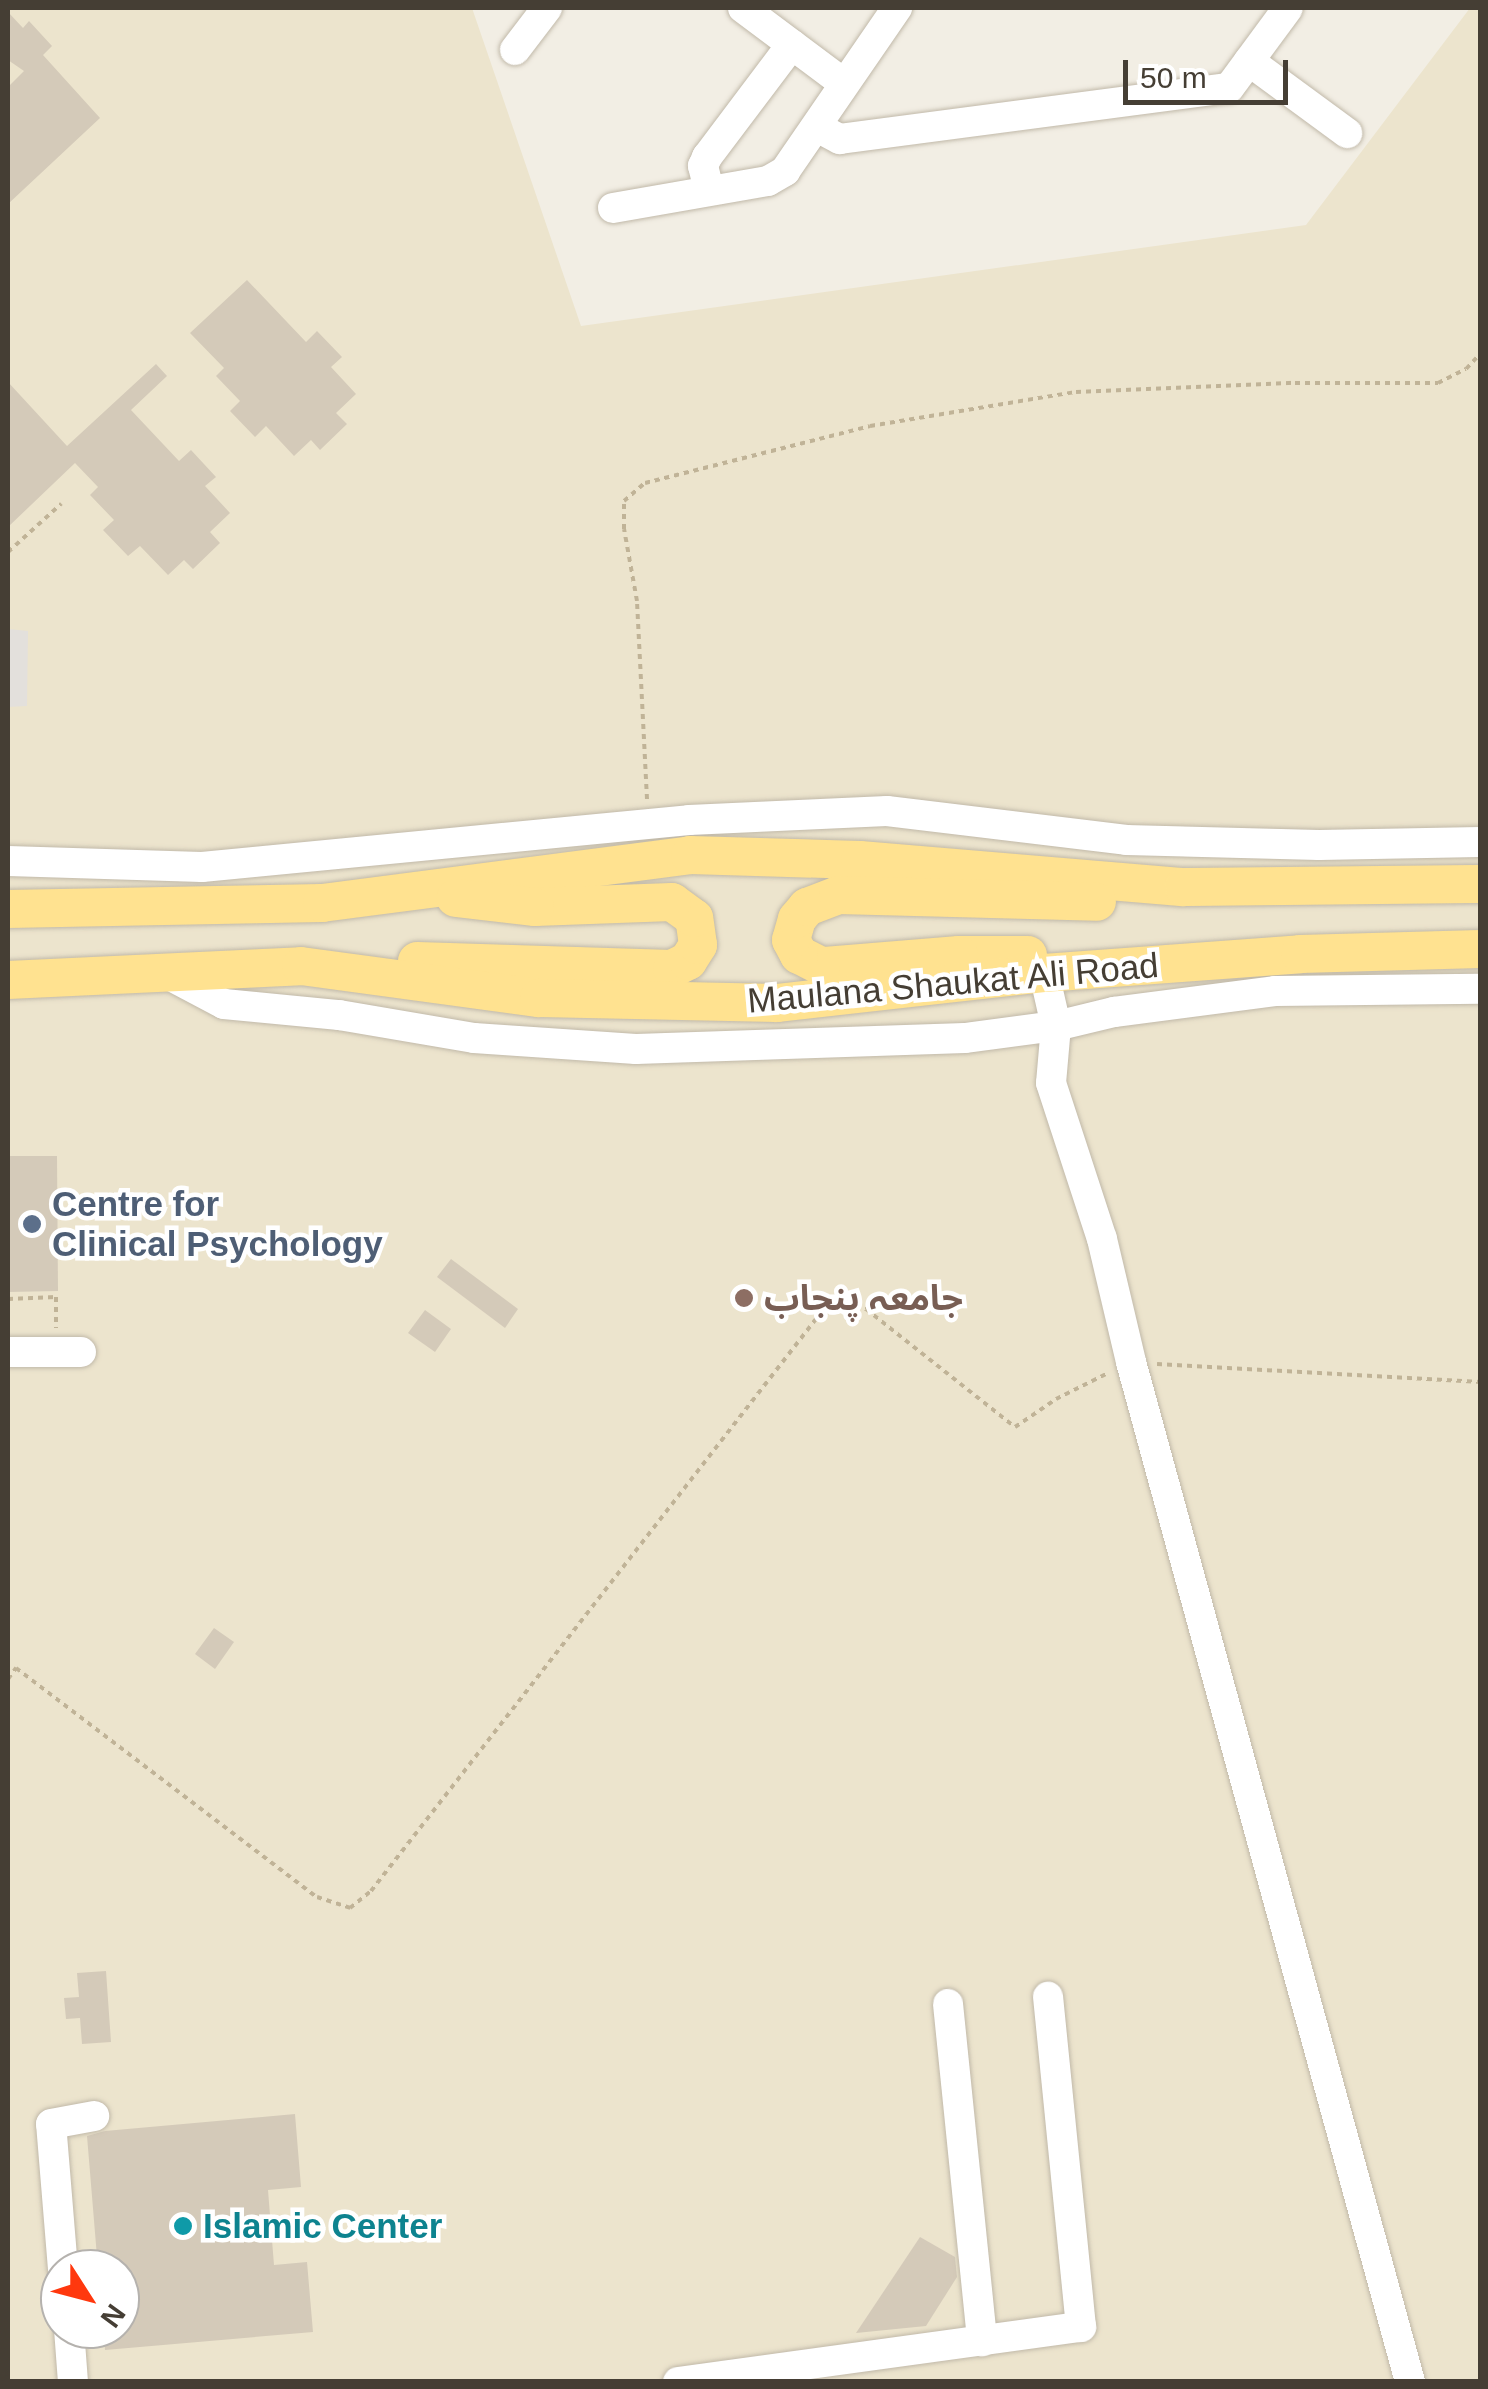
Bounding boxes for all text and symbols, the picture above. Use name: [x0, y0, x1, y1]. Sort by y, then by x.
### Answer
scale bar: [1128, 40, 1293, 102]
text: 50 m: [1140, 61, 1207, 94]
street label: Maulana Shaukat Ali Road: [745, 944, 1161, 1022]
place label: Centre for Clinical Psychology: [52, 1183, 383, 1265]
marker: Centre for Clinical Psychology: [21, 1213, 43, 1235]
place label: جامعہ پنجاب: [764, 1277, 963, 1319]
marker: جامعہ پنجاب: [733, 1287, 755, 1309]
place label: Islamic Center: [203, 2205, 442, 2247]
marker: Islamic Center: [172, 2215, 194, 2237]
north arrow: [40, 2249, 140, 2349]
text: N: [95, 2298, 132, 2333]

